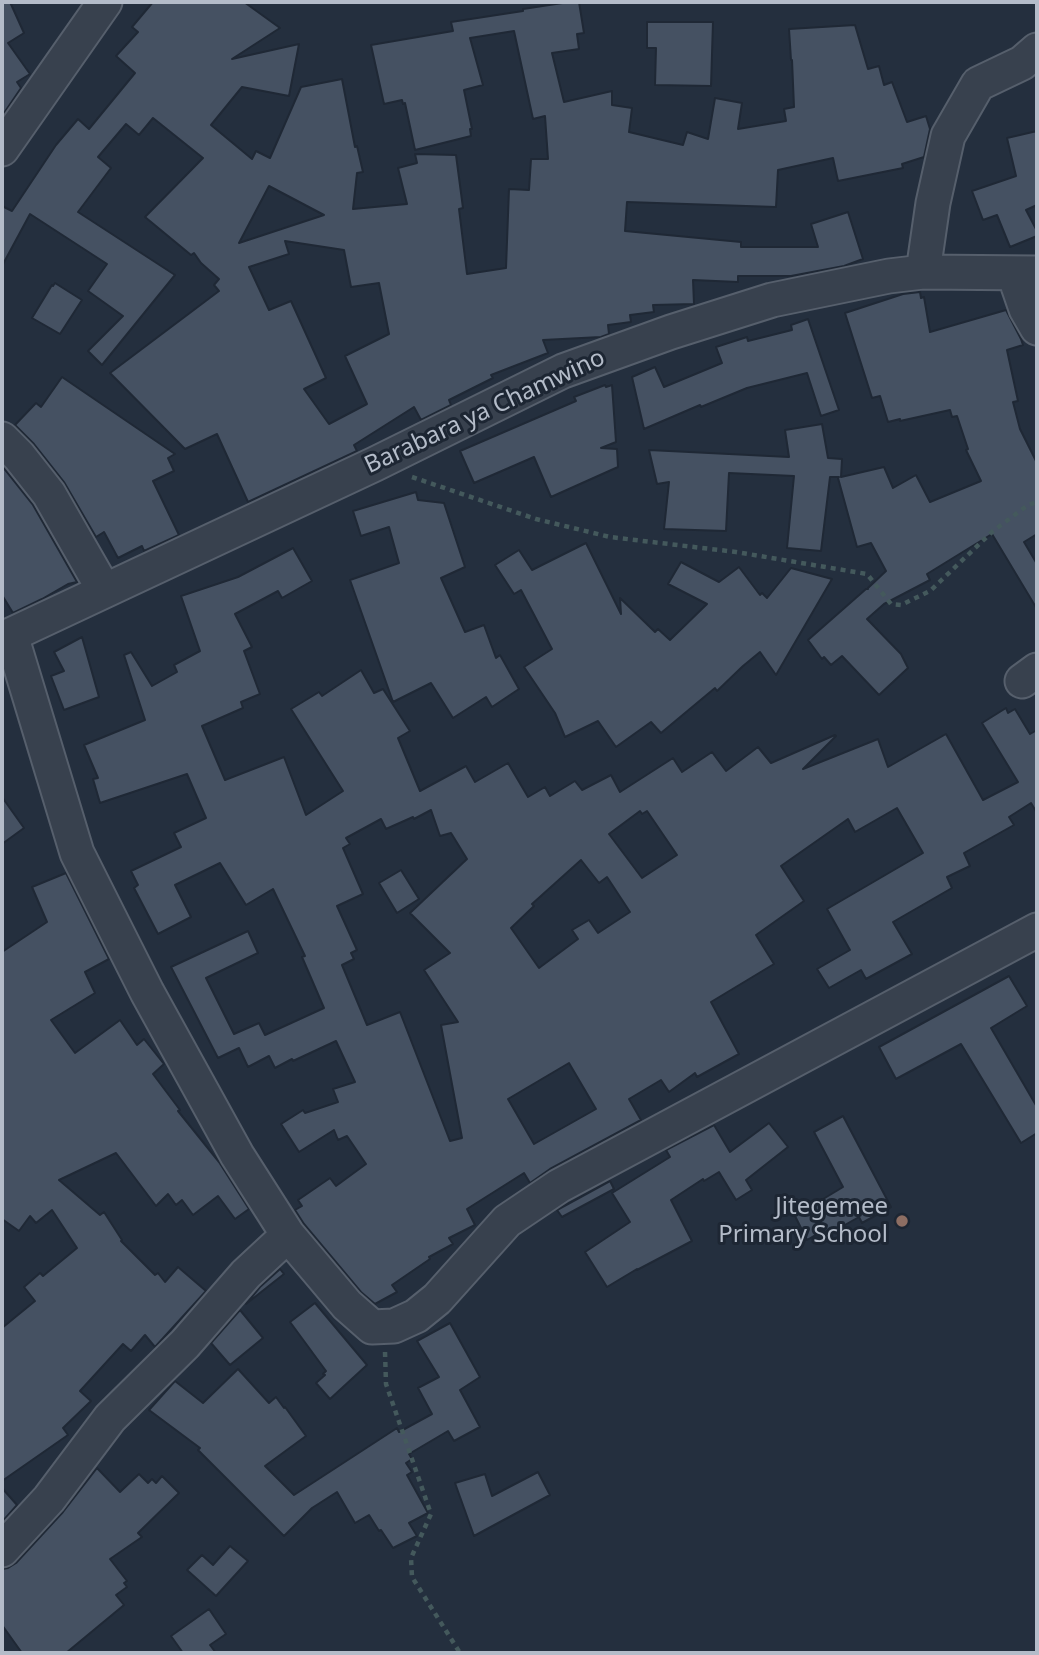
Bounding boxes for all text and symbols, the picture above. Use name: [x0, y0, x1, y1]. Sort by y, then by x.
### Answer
street label: Barabara ya Chamwino: [360, 344, 610, 480]
place label: Jitegemee Primary School: [718, 1193, 888, 1249]
marker: Jitegemee Primary School: [894, 1213, 910, 1229]

